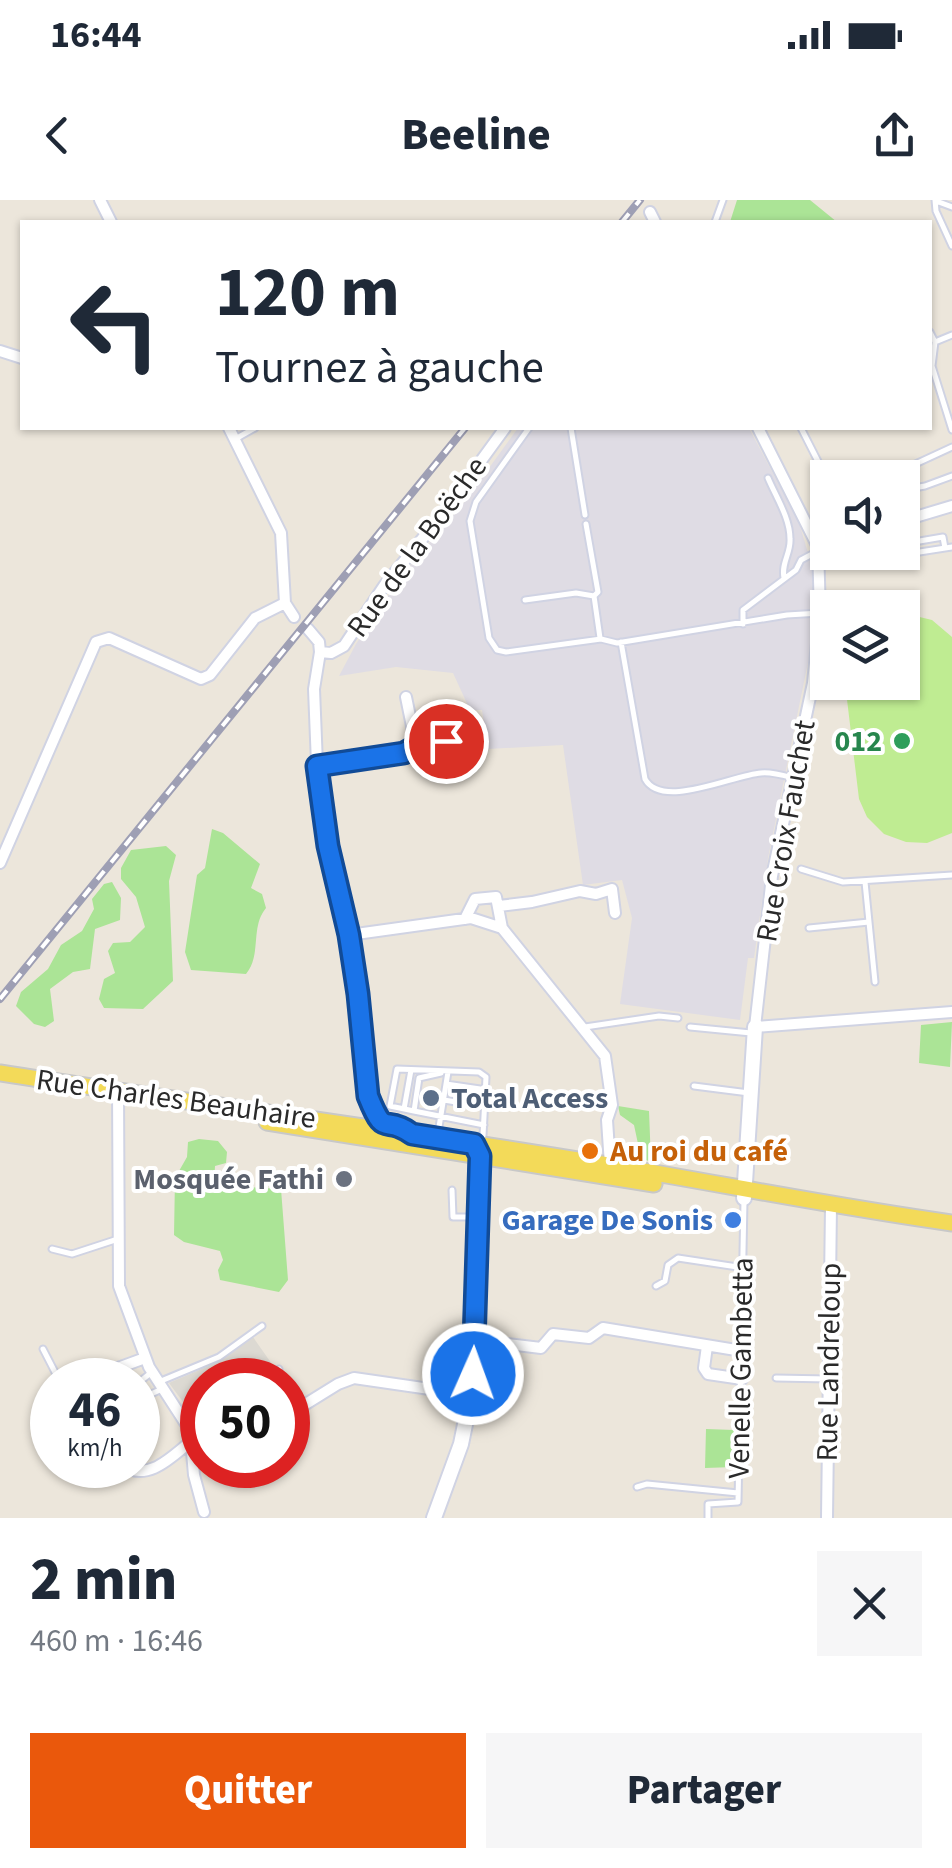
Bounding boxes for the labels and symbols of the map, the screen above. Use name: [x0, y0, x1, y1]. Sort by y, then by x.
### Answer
street label: Rue de la Boëche: [337, 448, 497, 646]
pin: [404, 699, 489, 784]
street label: Rue Croix Fauchet: [745, 717, 827, 945]
place label: 012: [834, 720, 882, 763]
marker: 012: [891, 730, 913, 752]
street label: Rue Charles Beauhaire: [34, 1058, 318, 1140]
place label: Total Access: [451, 1077, 608, 1120]
marker: Total Access: [420, 1087, 442, 1109]
place label: Au roi du café: [609, 1130, 788, 1173]
marker: Au roi du café: [579, 1140, 601, 1162]
place label: Mosquée Fathi: [133, 1158, 324, 1201]
marker: Mosquée Fathi: [333, 1168, 355, 1190]
place label: Garage De Sonis: [501, 1199, 713, 1242]
marker: Garage De Sonis: [722, 1209, 744, 1231]
street label: Venelle Gambetta: [718, 1257, 764, 1479]
street label: Rue Landreloup: [806, 1262, 852, 1462]
position arrow: [421, 1322, 525, 1426]
speed limit sign: 50: [180, 1358, 310, 1488]

